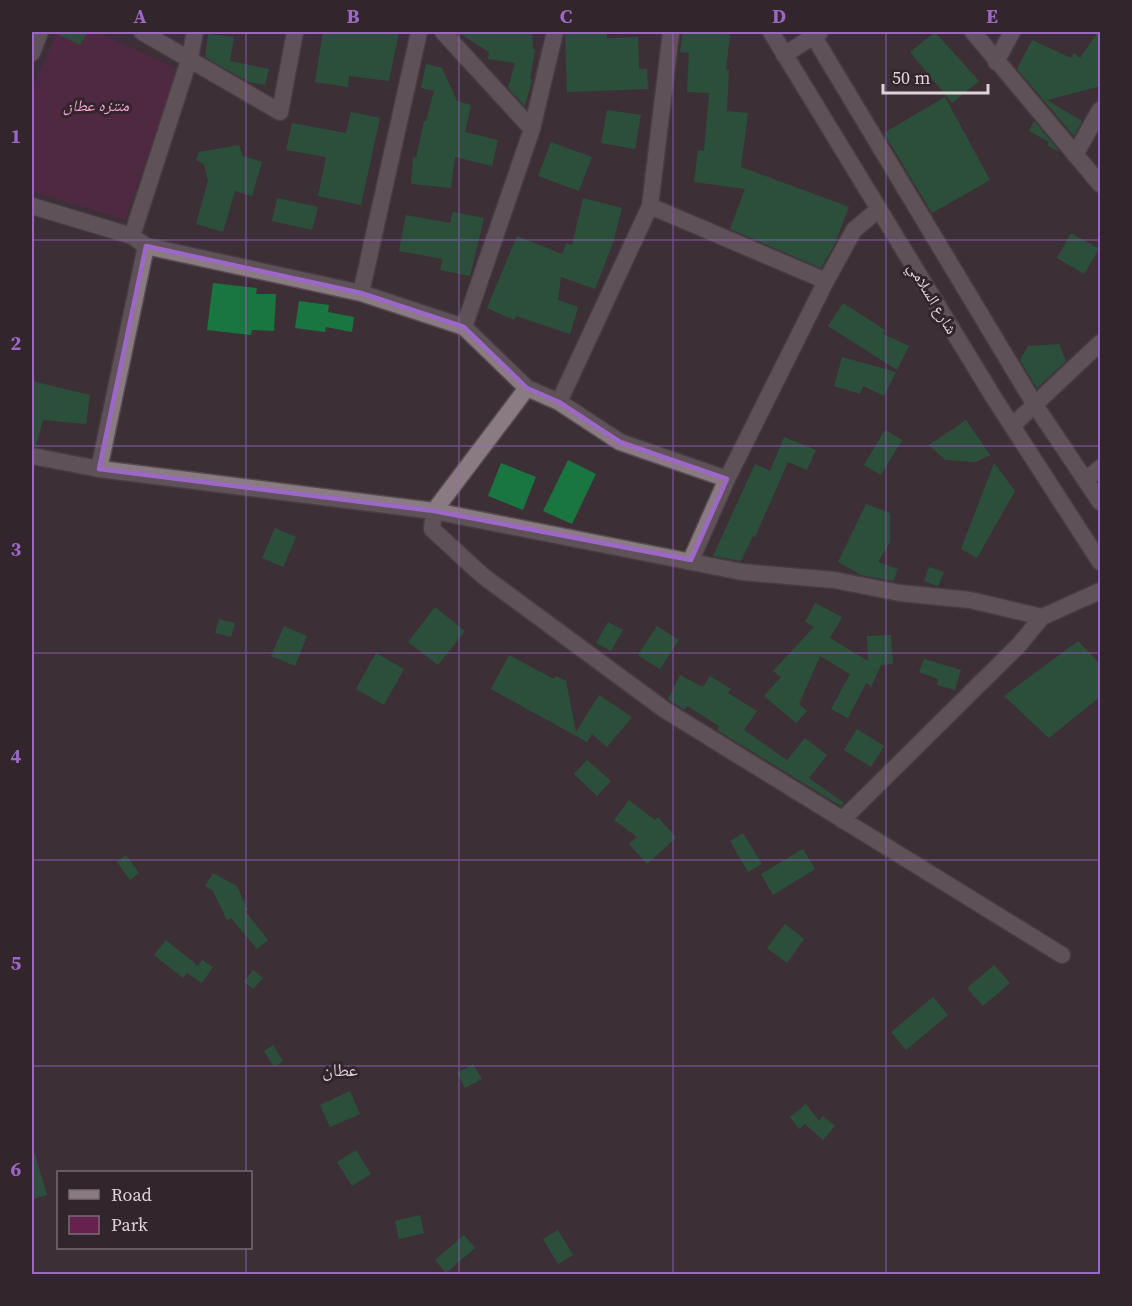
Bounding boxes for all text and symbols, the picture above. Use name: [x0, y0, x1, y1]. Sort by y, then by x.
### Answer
text: A: [133, 2, 147, 30]
text: B: [346, 2, 360, 30]
text: C: [560, 2, 572, 30]
text: D: [772, 2, 786, 30]
text: E: [986, 2, 998, 30]
scale bar: [883, 57, 988, 95]
text: 50 m: [892, 65, 930, 90]
park label: منتزه عطان: [63, 94, 130, 116]
text: 1: [11, 122, 21, 150]
street label: شارع السلامي: [901, 258, 963, 339]
text: 2: [11, 329, 22, 357]
text: 3: [11, 535, 22, 563]
text: 4: [11, 742, 22, 770]
text: 5: [11, 949, 22, 977]
district label: عطان: [322, 1057, 358, 1082]
text: 6: [11, 1155, 22, 1183]
legend: [57, 1171, 252, 1249]
text: Road: [111, 1182, 152, 1207]
text: Park: [111, 1212, 148, 1237]

